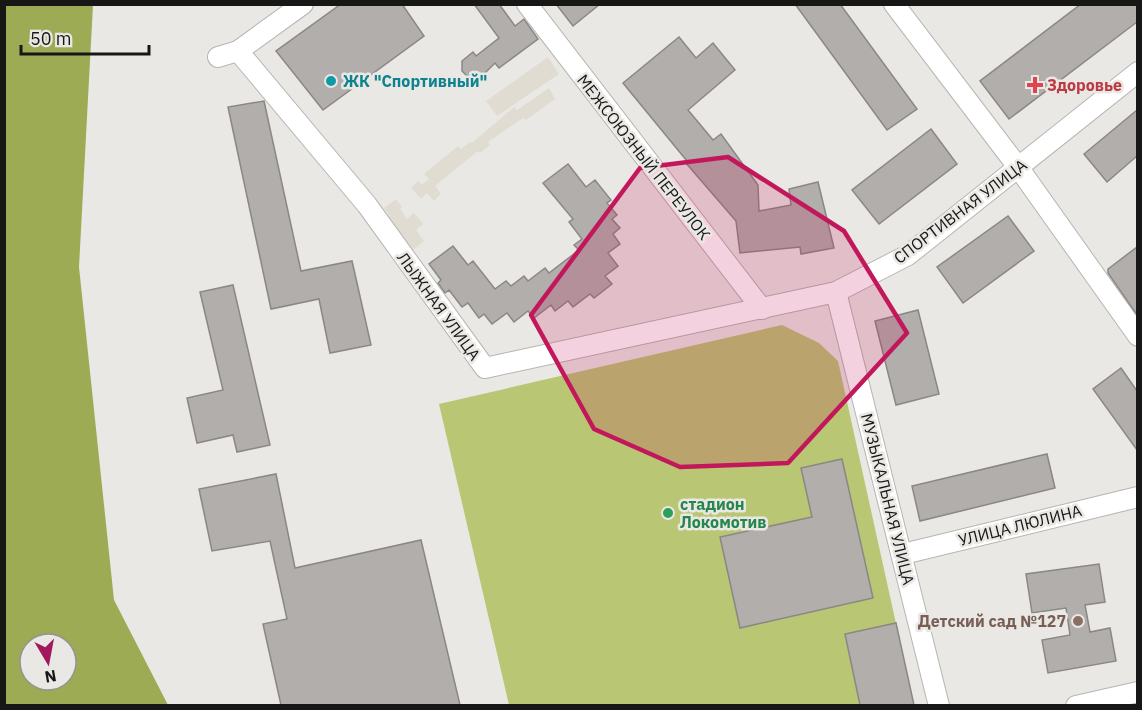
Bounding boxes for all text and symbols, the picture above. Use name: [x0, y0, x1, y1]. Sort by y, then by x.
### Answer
scale bar: [21, 18, 148, 56]
text: 50 m: [30, 27, 72, 50]
street label: МЕЖСОЮЗНЫЙ ПЕРЕУЛОК: [573, 70, 715, 244]
place label: ЖК "Спортивный": [343, 71, 487, 91]
marker: ЖК "Спортивный": [324, 74, 338, 88]
place label: Здоровье: [1047, 75, 1122, 95]
marker: Здоровье: [1028, 78, 1042, 92]
street label: СПОРТИВНАЯ УЛИЦА: [890, 154, 1030, 268]
street label: ЛЫЖНАЯ УЛИЦА: [393, 248, 485, 364]
street label: МУЗЫКАЛЬНАЯ УЛИЦА: [857, 411, 919, 587]
place label: стадион Локомотив: [680, 494, 767, 532]
street label: УЛИЦА ЛЮЛИНА: [956, 500, 1084, 550]
marker: стадион Локомотив: [661, 506, 675, 520]
place label: Детский сад №127: [918, 611, 1066, 631]
marker: Детский сад №127: [1071, 614, 1085, 628]
north arrow: [18, 632, 78, 692]
text: N: [43, 666, 58, 688]

